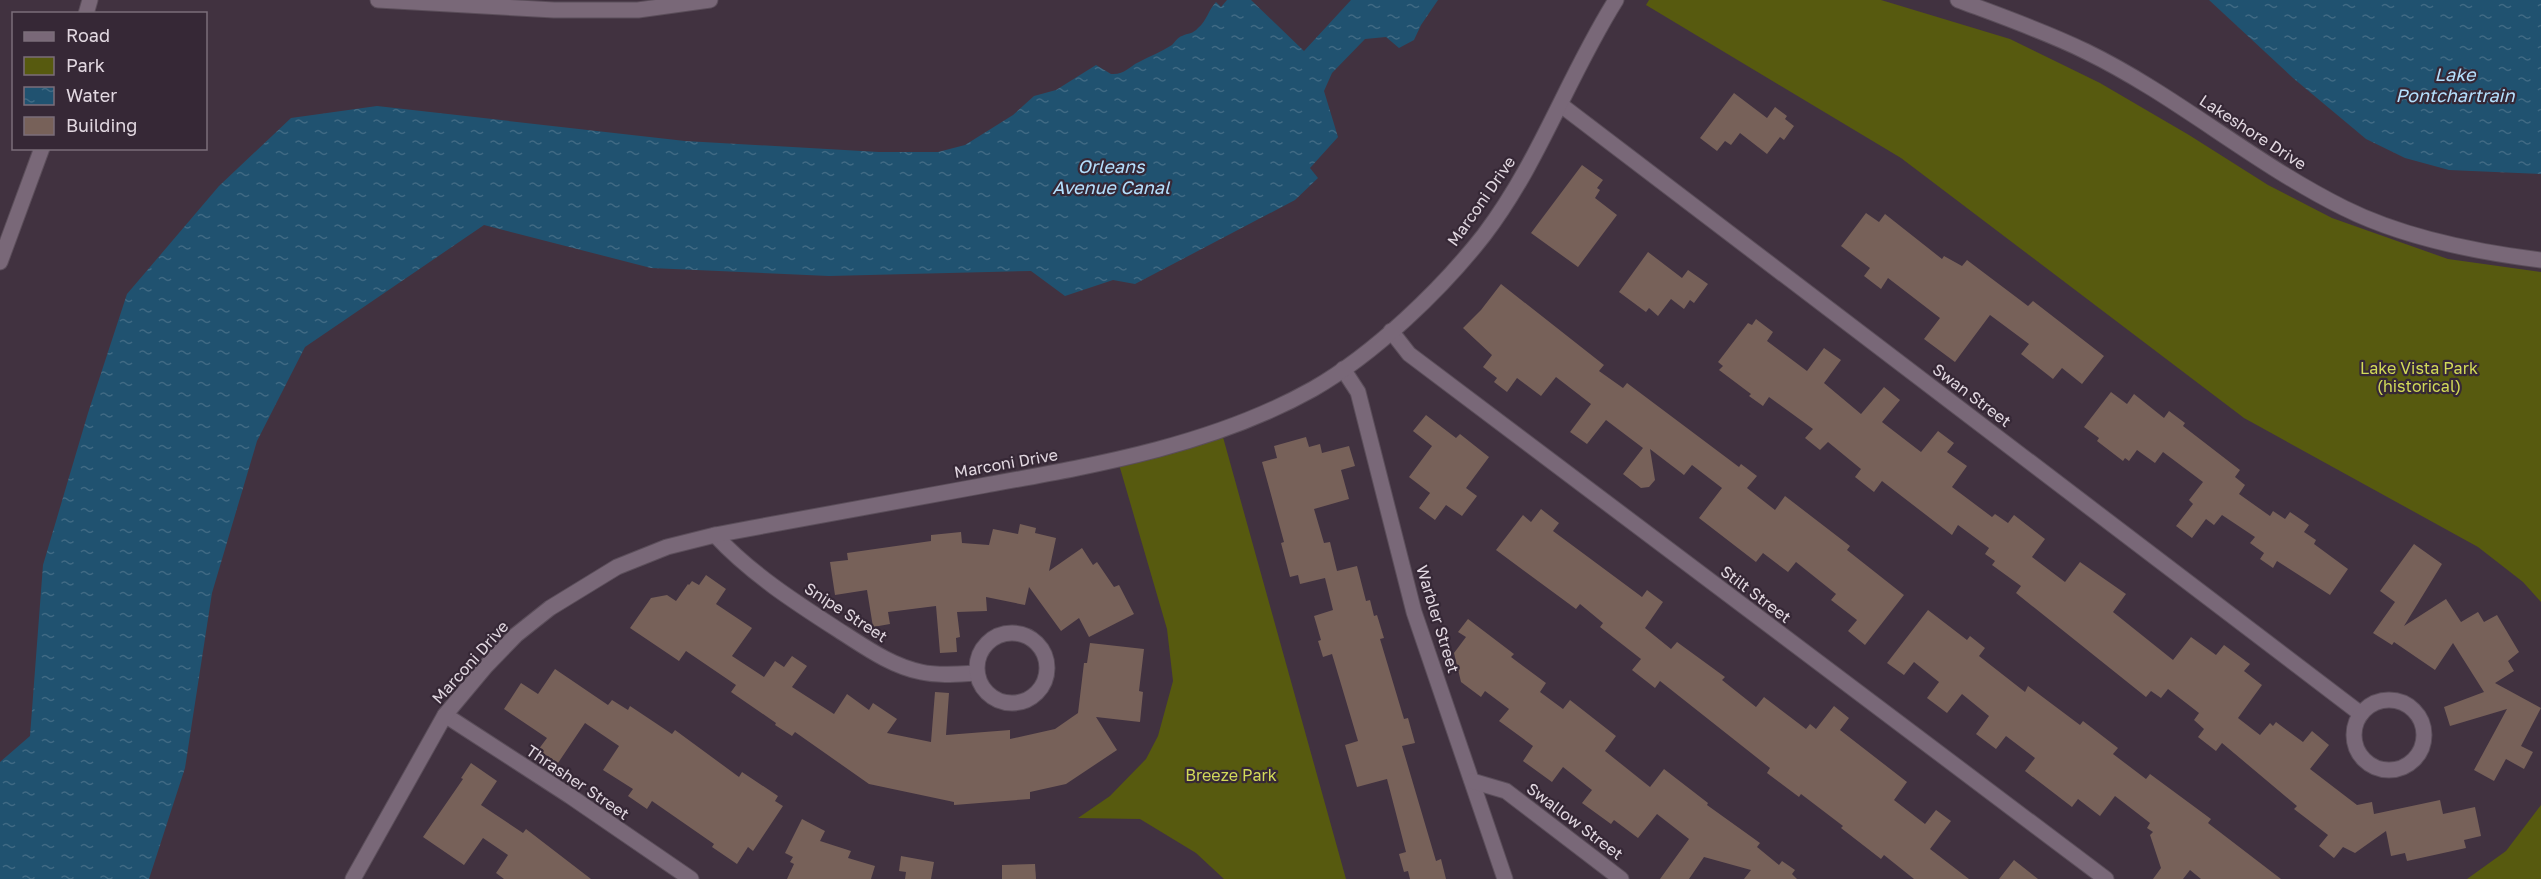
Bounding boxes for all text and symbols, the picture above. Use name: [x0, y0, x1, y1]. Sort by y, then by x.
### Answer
legend: [12, 12, 207, 150]
text: Road: [66, 24, 110, 46]
text: Park: [66, 54, 105, 76]
water label: Lake Pontchartrain: [2395, 63, 2515, 106]
text: Water: [66, 84, 117, 106]
street label: Lakeshore Drive: [2196, 90, 2310, 174]
text: Building: [66, 114, 137, 136]
street label: Marconi Drive: [1443, 152, 1519, 250]
water label: Orleans Avenue Canal: [1052, 155, 1171, 198]
park label: Lake Vista Park (historical): [2360, 358, 2478, 396]
street label: Swan Street: [1929, 359, 2015, 431]
street label: Marconi Drive: [953, 444, 1059, 482]
street label: Stilt Street: [1717, 561, 1795, 627]
street label: Warbler Street: [1412, 563, 1464, 675]
street label: Snipe Street: [801, 578, 891, 646]
street label: Marconi Drive: [427, 616, 513, 708]
street label: Thrasher Street: [523, 740, 633, 824]
park label: Breeze Park: [1185, 765, 1277, 785]
street label: Swallow Street: [1523, 778, 1627, 864]

